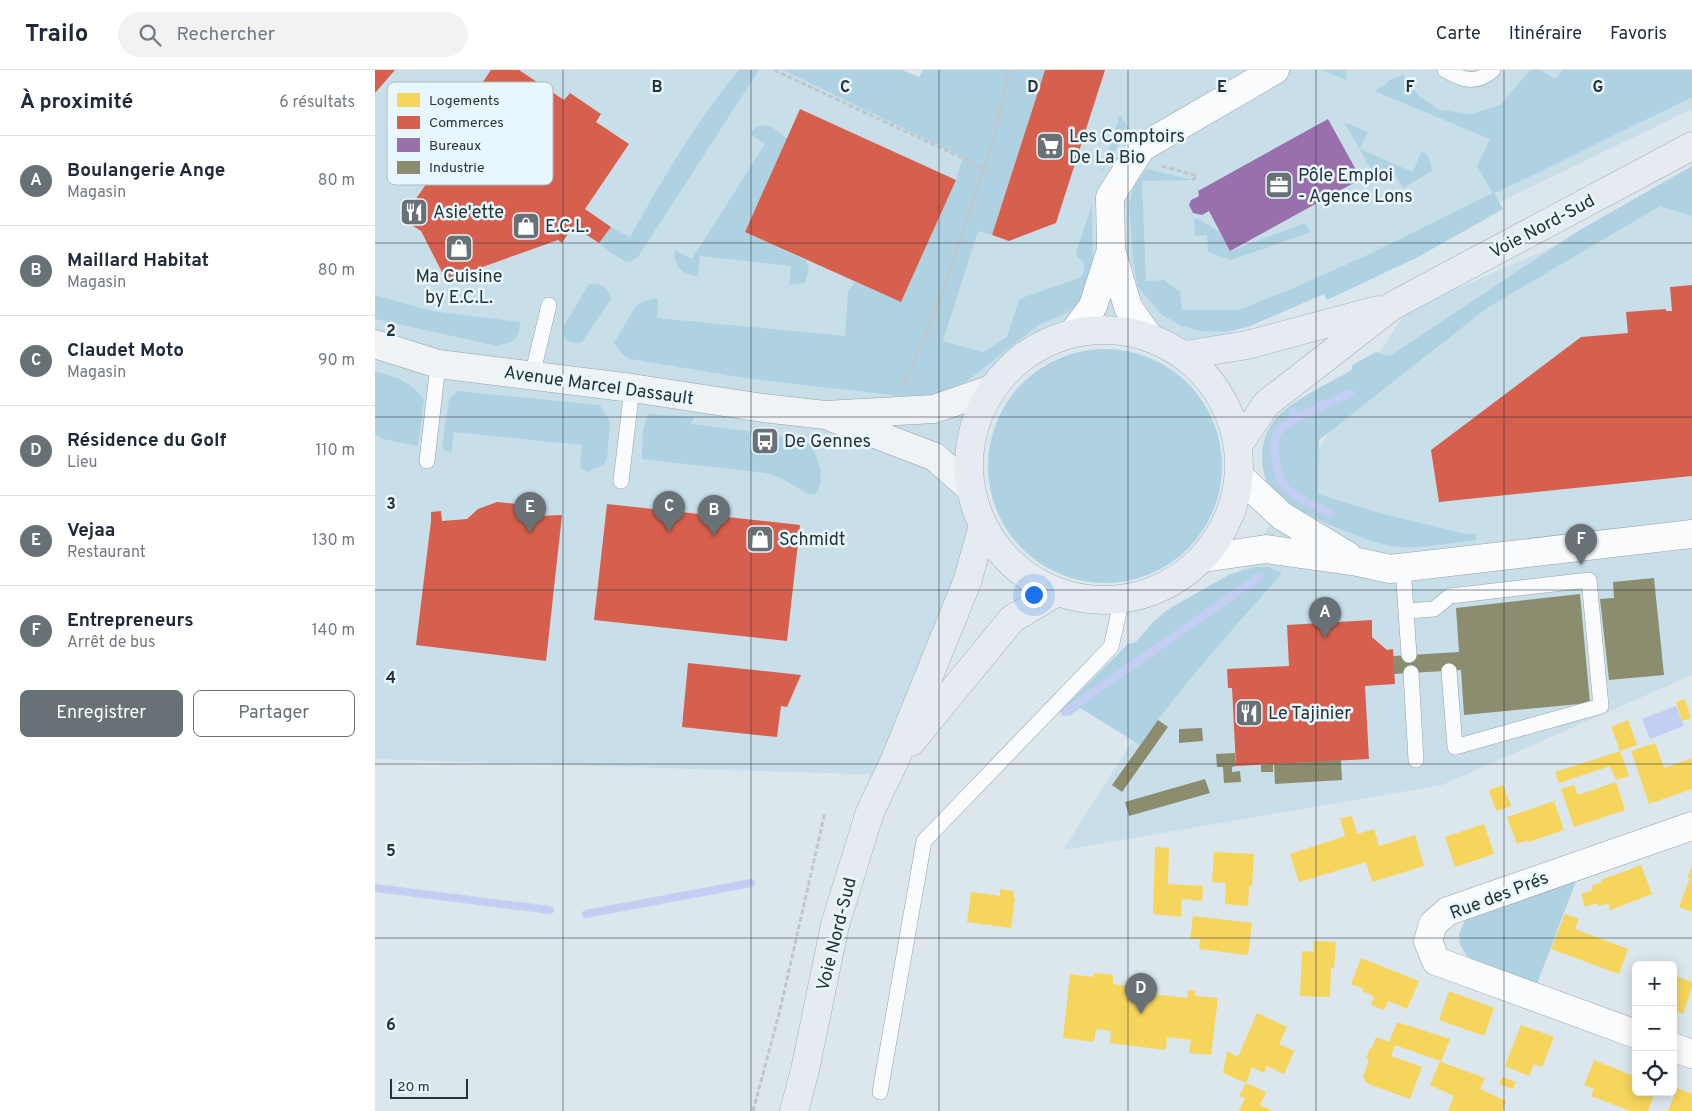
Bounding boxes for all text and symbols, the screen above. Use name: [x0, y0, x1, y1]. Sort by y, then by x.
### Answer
search box: [118, 12, 468, 57]
text: Trailo: [25, 20, 88, 50]
icon: search: [136, 21, 164, 49]
text: Rechercher: [176, 23, 275, 47]
text: Carte: [1436, 23, 1481, 46]
text: Itinéraire: [1509, 23, 1582, 46]
text: Favoris: [1610, 23, 1667, 46]
text: B: [651, 78, 663, 98]
text: C: [840, 78, 850, 98]
text: D: [1027, 78, 1039, 98]
text: E: [1217, 78, 1227, 98]
text: F: [1405, 78, 1415, 98]
text: G: [1593, 78, 1603, 98]
legend: [387, 82, 553, 185]
text: À proximité: [20, 89, 133, 116]
text: 6 résultats: [279, 93, 355, 113]
text: Logements: [429, 93, 500, 110]
text: Commerces: [429, 115, 504, 132]
place label: Les Comptoirs De La Bio: [1069, 126, 1185, 170]
supermarket icon: Les Comptoirs De La Bio: [1035, 131, 1065, 161]
text: Bureaux: [429, 138, 481, 155]
text: Boulangerie Ange: [67, 159, 225, 183]
text: Industrie: [429, 160, 484, 177]
place label: Pôle Emploi - Agence Lons: [1298, 165, 1413, 209]
office icon: Pôle Emploi - Agence Lons: [1264, 170, 1294, 200]
text: A: [30, 171, 42, 191]
text: 80 m: [318, 171, 355, 191]
text: Magasin: [67, 183, 126, 203]
street label: Voie Nord-Sud: [1486, 190, 1599, 265]
restaurant icon: Asie'ette: [399, 197, 429, 227]
place label: Asie'ette: [433, 202, 504, 225]
shop icon: E.C.L.: [511, 211, 541, 241]
place label: E.C.L.: [545, 216, 589, 239]
shop icon: Ma Cuisine by E.C.L.: [444, 233, 474, 263]
text: Maillard Habitat: [67, 249, 209, 273]
text: B: [30, 261, 42, 281]
text: 80 m: [318, 261, 355, 281]
place label: Ma Cuisine by E.C.L.: [415, 266, 503, 310]
text: Magasin: [67, 273, 126, 293]
text: 2: [386, 322, 396, 342]
text: Claudet Moto: [67, 339, 184, 363]
text: C: [31, 351, 41, 371]
text: 90 m: [318, 351, 355, 371]
street label: Avenue Marcel Dassault: [502, 362, 695, 411]
text: Magasin: [67, 363, 126, 383]
bus stop icon: De Gennes: [750, 426, 780, 456]
text: Résidence du Golf: [67, 429, 226, 453]
place label: De Gennes: [784, 431, 871, 454]
text: D: [30, 441, 42, 461]
text: 110 m: [315, 441, 355, 461]
text: Lieu: [67, 453, 98, 473]
pin: C: [653, 491, 685, 532]
pin: E: [514, 492, 546, 533]
text: 3: [386, 495, 396, 515]
pin: B: [698, 495, 730, 536]
text: Vejaa: [67, 519, 115, 543]
shop icon: Schmidt: [745, 524, 775, 554]
pin: F: [1565, 524, 1597, 565]
place label: Schmidt: [779, 529, 846, 552]
text: E: [31, 531, 41, 551]
text: 130 m: [312, 531, 355, 551]
text: Restaurant: [67, 543, 146, 563]
your location: [1021, 582, 1047, 608]
pin: A: [1309, 597, 1341, 638]
text: Entrepreneurs: [67, 609, 194, 633]
text: F: [31, 621, 41, 641]
text: 140 m: [312, 621, 355, 641]
text: Arrêt de bus: [67, 633, 156, 653]
text: 4: [386, 669, 396, 689]
button: Enregistrer: [20, 690, 183, 737]
button: Partager: [193, 690, 355, 737]
restaurant icon: Le Tajinier: [1234, 698, 1264, 728]
place label: Le Tajinier: [1268, 703, 1351, 726]
text: 5: [386, 842, 396, 862]
street label: Rue des Prés: [1447, 867, 1552, 926]
street label: Voie Nord-Sud: [812, 875, 863, 993]
map controls: [1632, 961, 1677, 1096]
button: +: [1632, 961, 1677, 1006]
pin: D: [1125, 973, 1157, 1014]
button: −: [1632, 1006, 1677, 1051]
text: 6: [386, 1016, 396, 1036]
button: locate: [1632, 1051, 1677, 1096]
scale bar: [390, 1076, 467, 1099]
text: 20 m: [397, 1079, 430, 1096]

